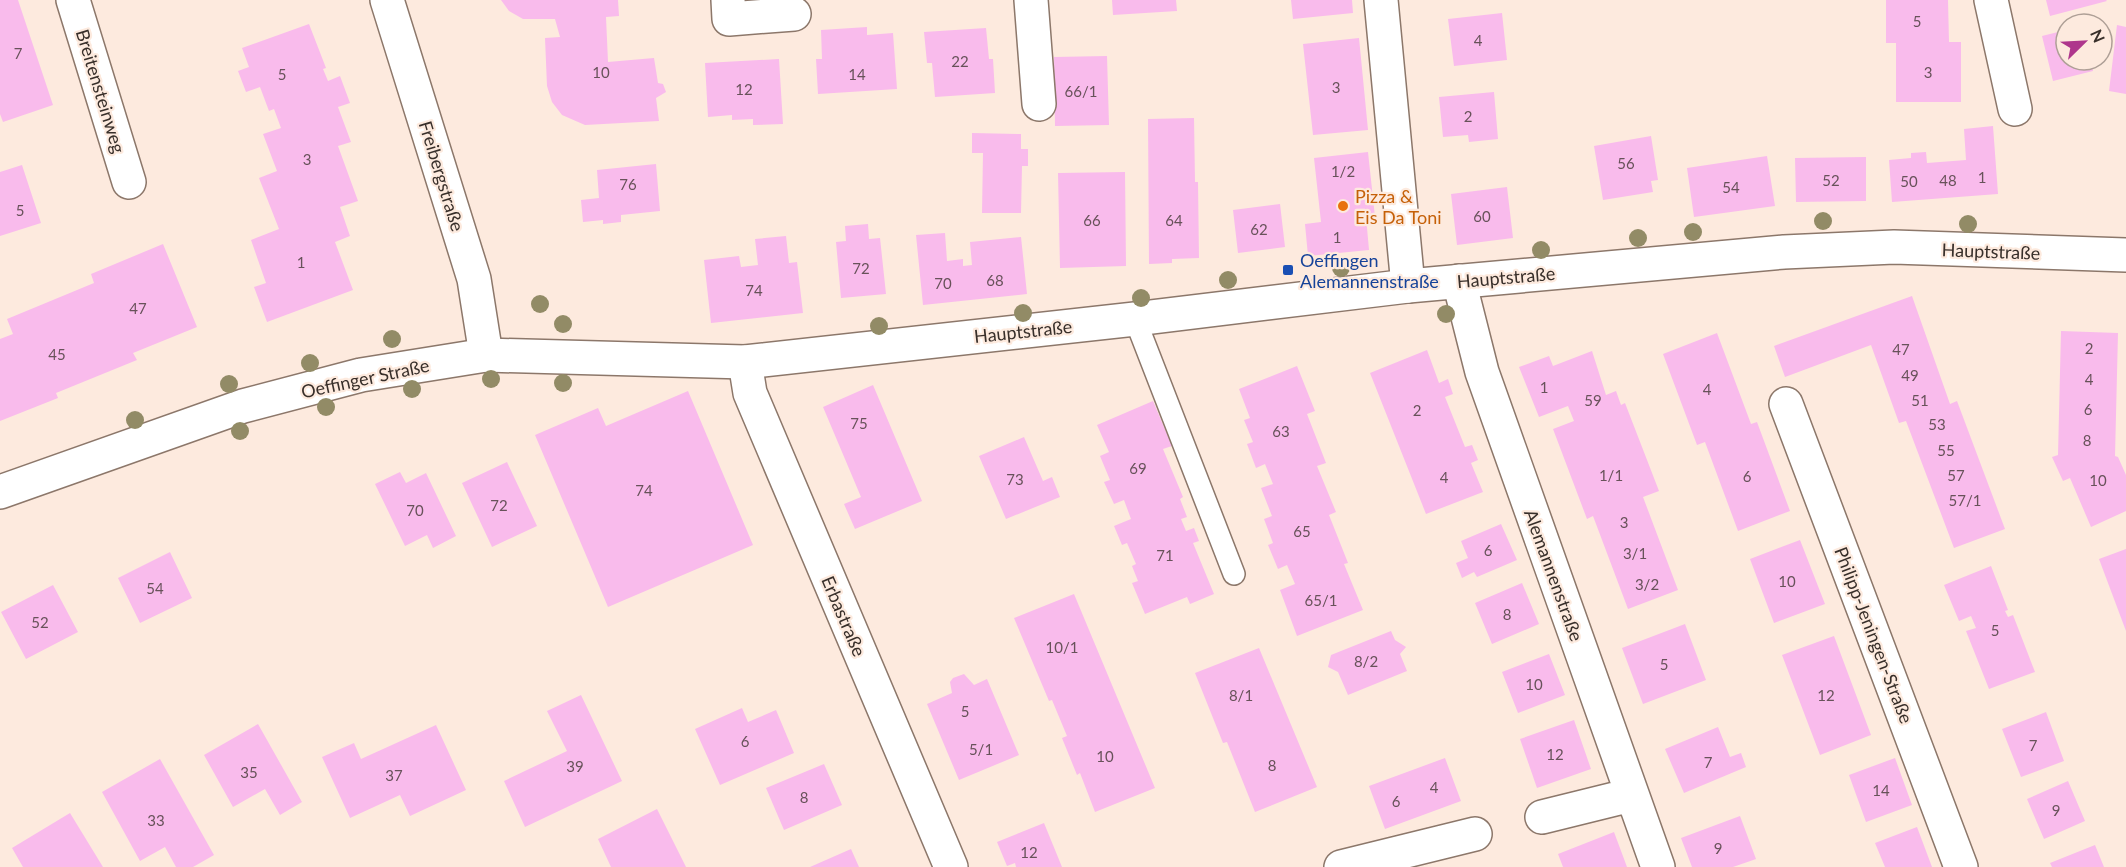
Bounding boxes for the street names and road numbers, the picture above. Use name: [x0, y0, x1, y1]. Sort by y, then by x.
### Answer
street label: Breitensteinweg: [72, 26, 130, 156]
street label: Freibergstraße: [415, 118, 469, 234]
street label: Hauptstraße: [1941, 238, 2041, 264]
street label: Hauptstraße: [1456, 262, 1556, 292]
street label: Hauptstraße: [973, 315, 1073, 347]
street label: Oeffinger Straße: [299, 354, 431, 402]
street label: Alemannenstraße: [1520, 506, 1588, 644]
street label: Philipp-Jeningen-Straße: [1830, 544, 1918, 726]
street label: Erbastraße: [817, 572, 871, 660]

